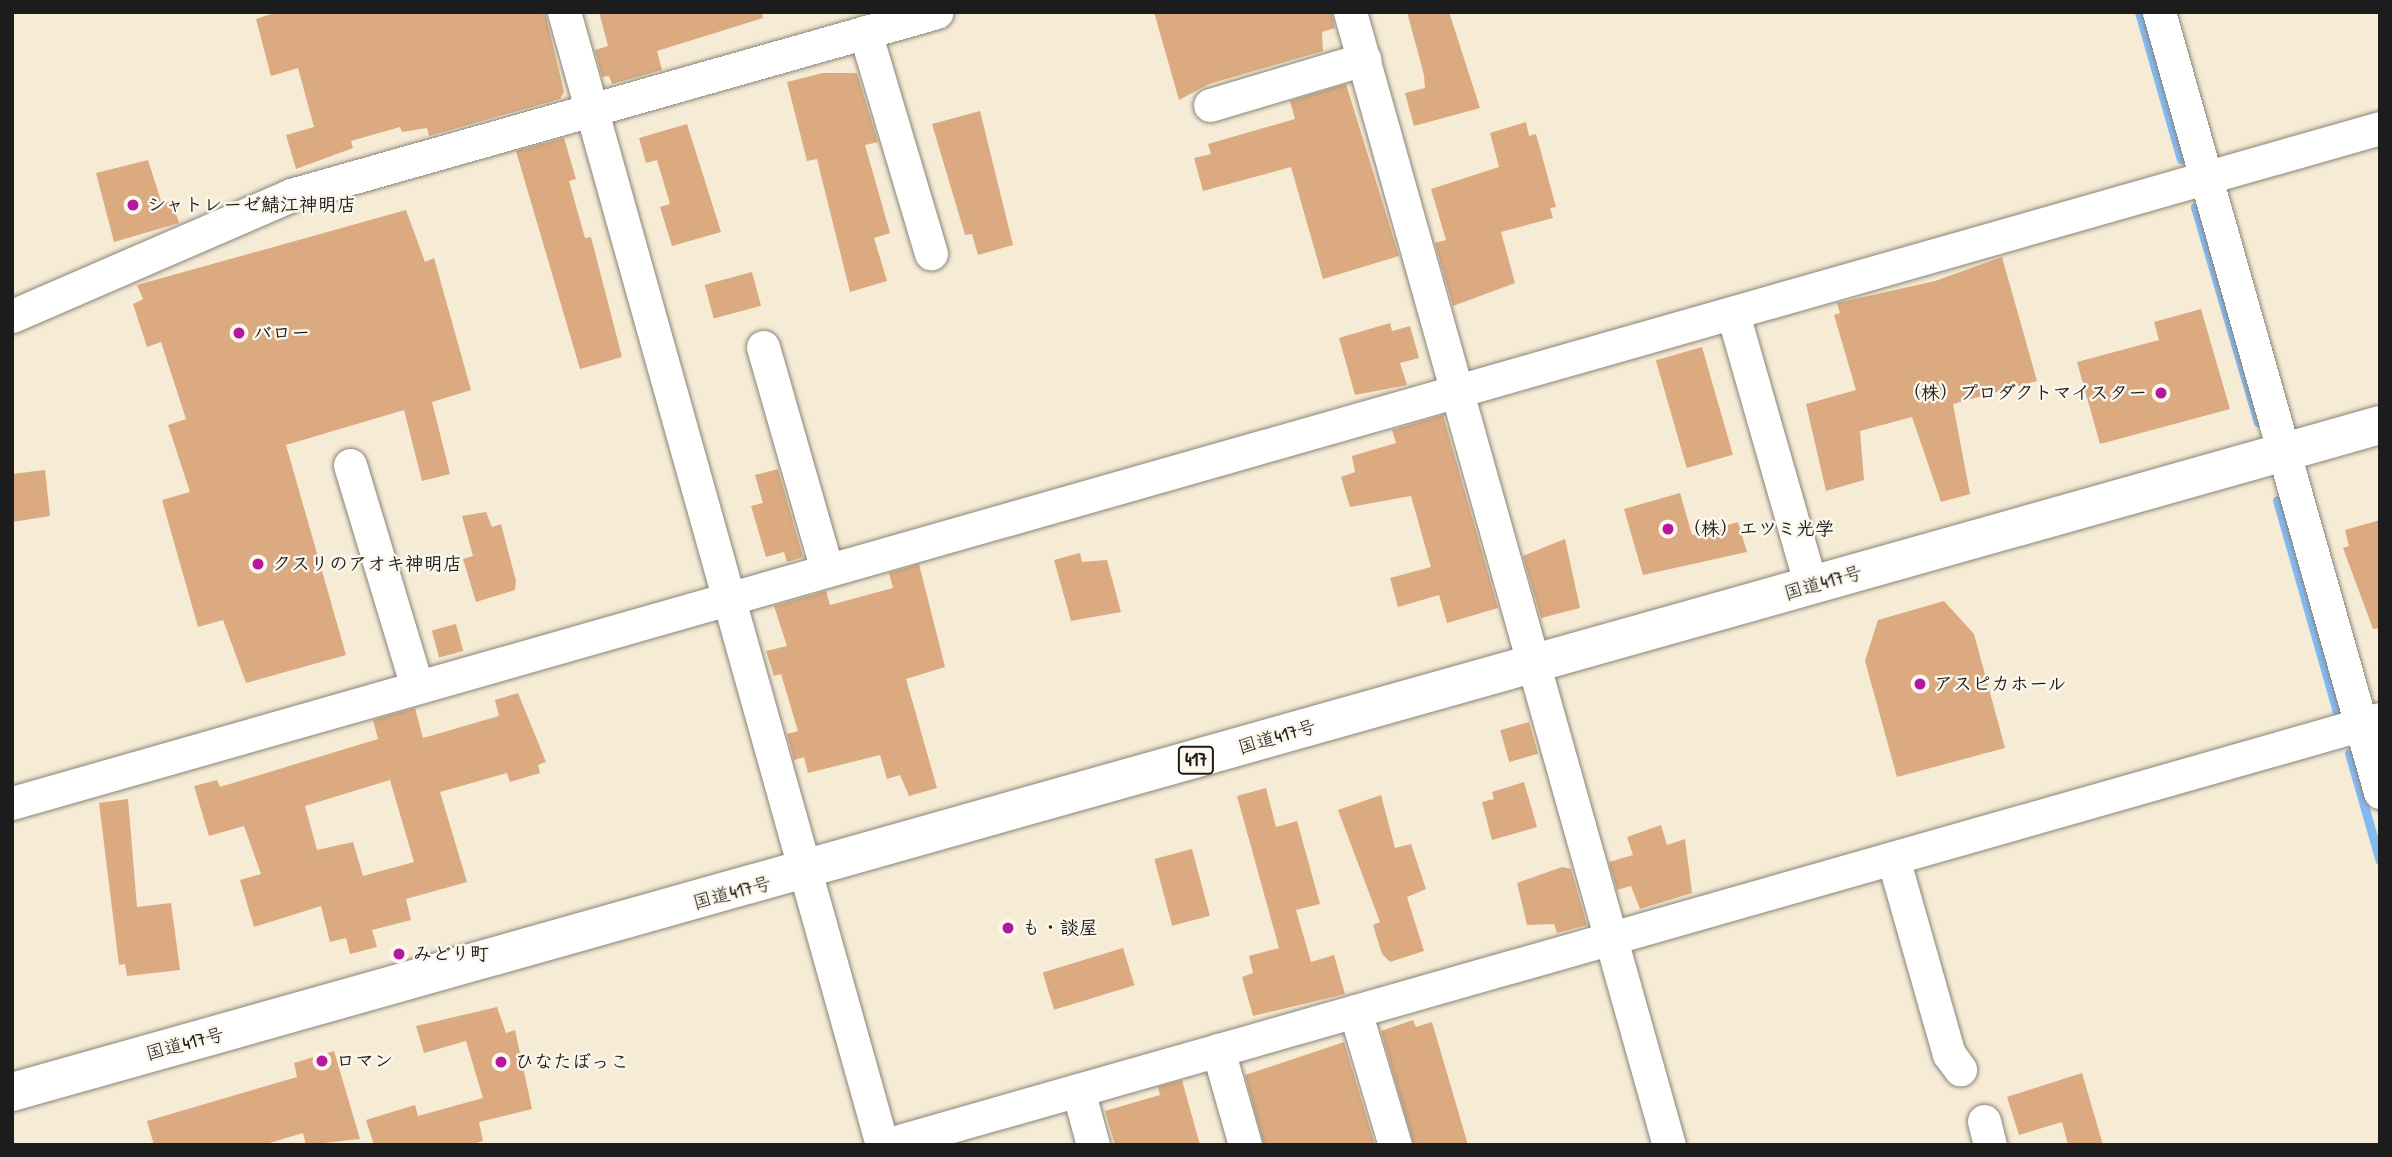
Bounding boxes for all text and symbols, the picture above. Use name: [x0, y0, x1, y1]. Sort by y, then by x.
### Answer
place label: シャトレーゼ鯖江神明店: [147, 194, 357, 216]
marker: シャトレーゼ鯖江神明店: [125, 197, 141, 213]
place label: バロー: [253, 322, 310, 344]
marker: バロー: [231, 325, 247, 341]
place label: （株）プロダクトマイスター: [1900, 382, 2147, 404]
marker: （株）プロダクトマイスター: [2153, 385, 2169, 401]
place label: （株）エツミ光学: [1682, 518, 1834, 540]
marker: （株）エツミ光学: [1660, 521, 1676, 537]
place label: クスリのアオキ神明店: [272, 553, 462, 575]
marker: クスリのアオキ神明店: [250, 556, 266, 572]
street label: 国道417号: [1781, 561, 1865, 605]
place label: アスピカホール: [1934, 673, 2067, 695]
marker: アスピカホール: [1912, 676, 1928, 692]
street label: 国道417号: [1235, 715, 1319, 759]
road number: 417: [1177, 746, 1215, 774]
street label: 国道417号: [690, 872, 774, 914]
place label: も・談屋: [1022, 917, 1098, 939]
marker: も・談屋: [1000, 920, 1016, 936]
place label: みどり町: [413, 943, 489, 965]
marker: みどり町: [391, 946, 407, 962]
street label: 国道417号: [143, 1023, 227, 1065]
place label: ロマン: [336, 1050, 393, 1072]
place label: ひなたぼっこ: [515, 1051, 629, 1073]
marker: ロマン: [314, 1053, 330, 1069]
marker: ひなたぼっこ: [493, 1054, 509, 1070]

